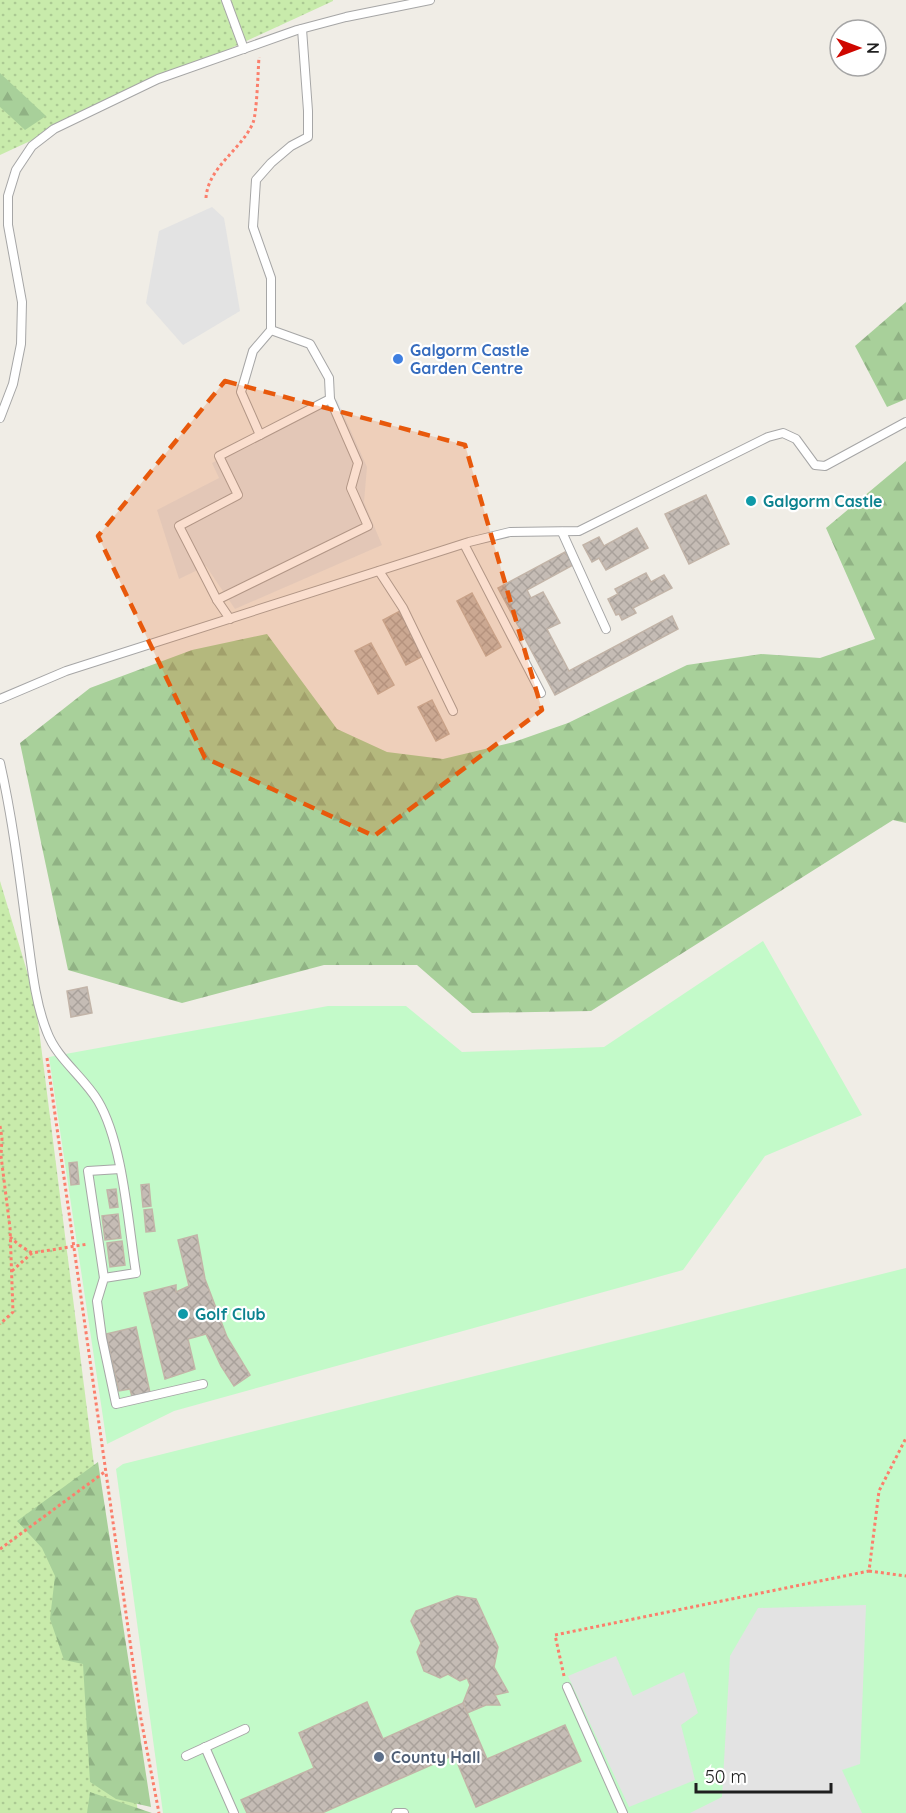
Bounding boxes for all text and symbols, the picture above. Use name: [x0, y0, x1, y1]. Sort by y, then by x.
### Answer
north arrow: [828, 18, 888, 78]
text: N: [863, 42, 883, 54]
place label: Galgorm Castle Garden Centre: [410, 340, 530, 378]
marker: Galgorm Castle Garden Centre: [391, 352, 405, 366]
place label: Galgorm Castle: [763, 491, 883, 511]
marker: Galgorm Castle: [744, 494, 758, 508]
place label: Golf Club: [195, 1304, 266, 1324]
marker: Golf Club: [176, 1307, 190, 1321]
place label: County Hall: [391, 1747, 481, 1767]
marker: County Hall: [372, 1750, 386, 1764]
scale bar: [696, 1756, 831, 1794]
text: 50 m: [705, 1765, 747, 1788]

